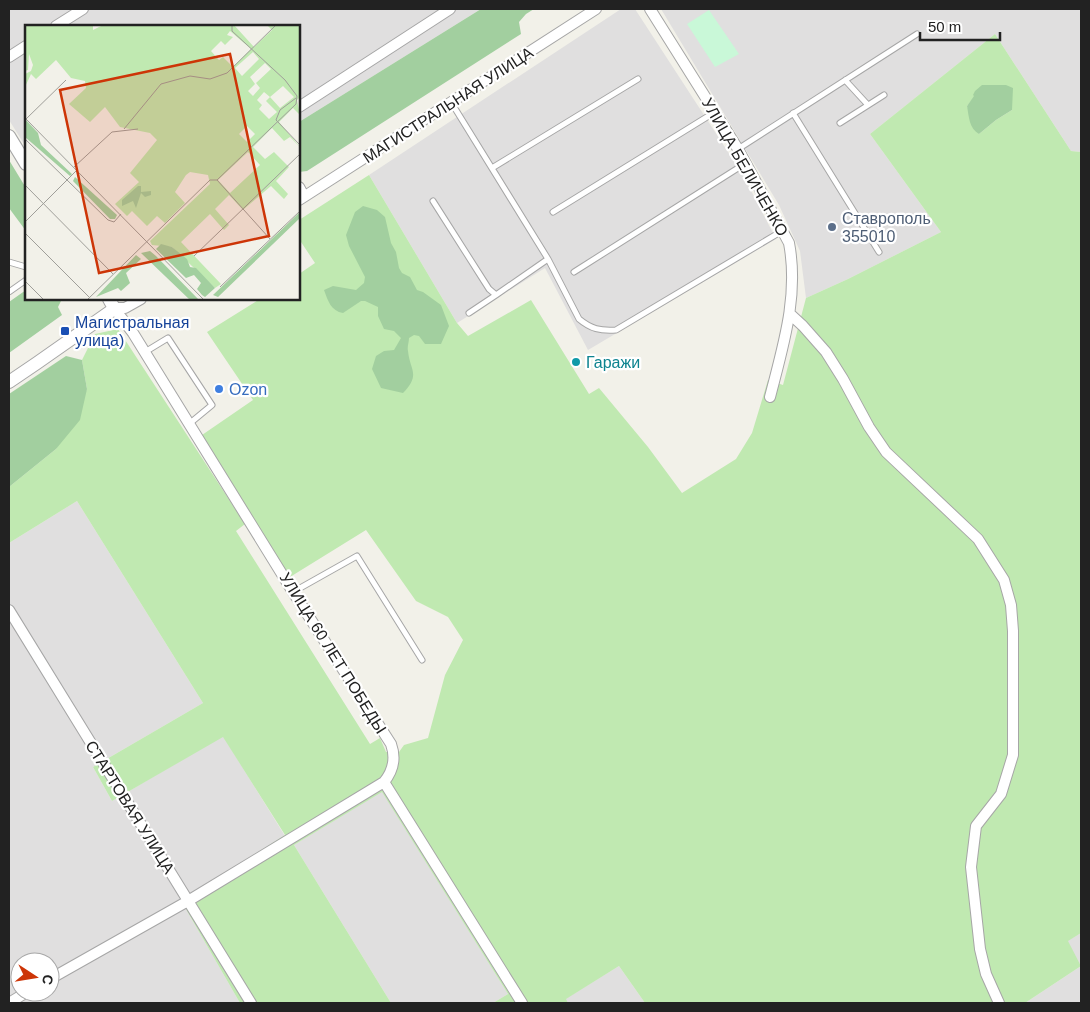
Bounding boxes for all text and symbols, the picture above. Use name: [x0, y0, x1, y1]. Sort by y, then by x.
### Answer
scale bar: [920, 10, 1000, 42]
text: 50 m: [928, 18, 961, 35]
inset map: [25, 25, 300, 300]
street label: МАГИСТРАЛЬНАЯ УЛИЦА: [360, 44, 536, 166]
street label: УЛИЦА БЕЛИЧЕНКО: [699, 95, 791, 239]
place label: Ставрополь 355010: [842, 210, 931, 245]
marker: Ставрополь 355010: [826, 221, 838, 233]
place label: Магистральная улица): [75, 314, 189, 349]
marker: Магистральная улица): [59, 325, 71, 337]
place label: Гаражи: [586, 354, 640, 371]
marker: Гаражи: [570, 356, 582, 368]
place label: Ozon: [229, 381, 267, 398]
marker: Ozon: [213, 383, 225, 395]
street label: УЛИЦА 60 ЛЕТ ПОБЕДЫ: [276, 569, 390, 737]
street label: СТАРТОВАЯ УЛИЦА: [82, 737, 178, 877]
north arrow: [10, 952, 60, 1002]
text: С: [39, 973, 57, 986]

